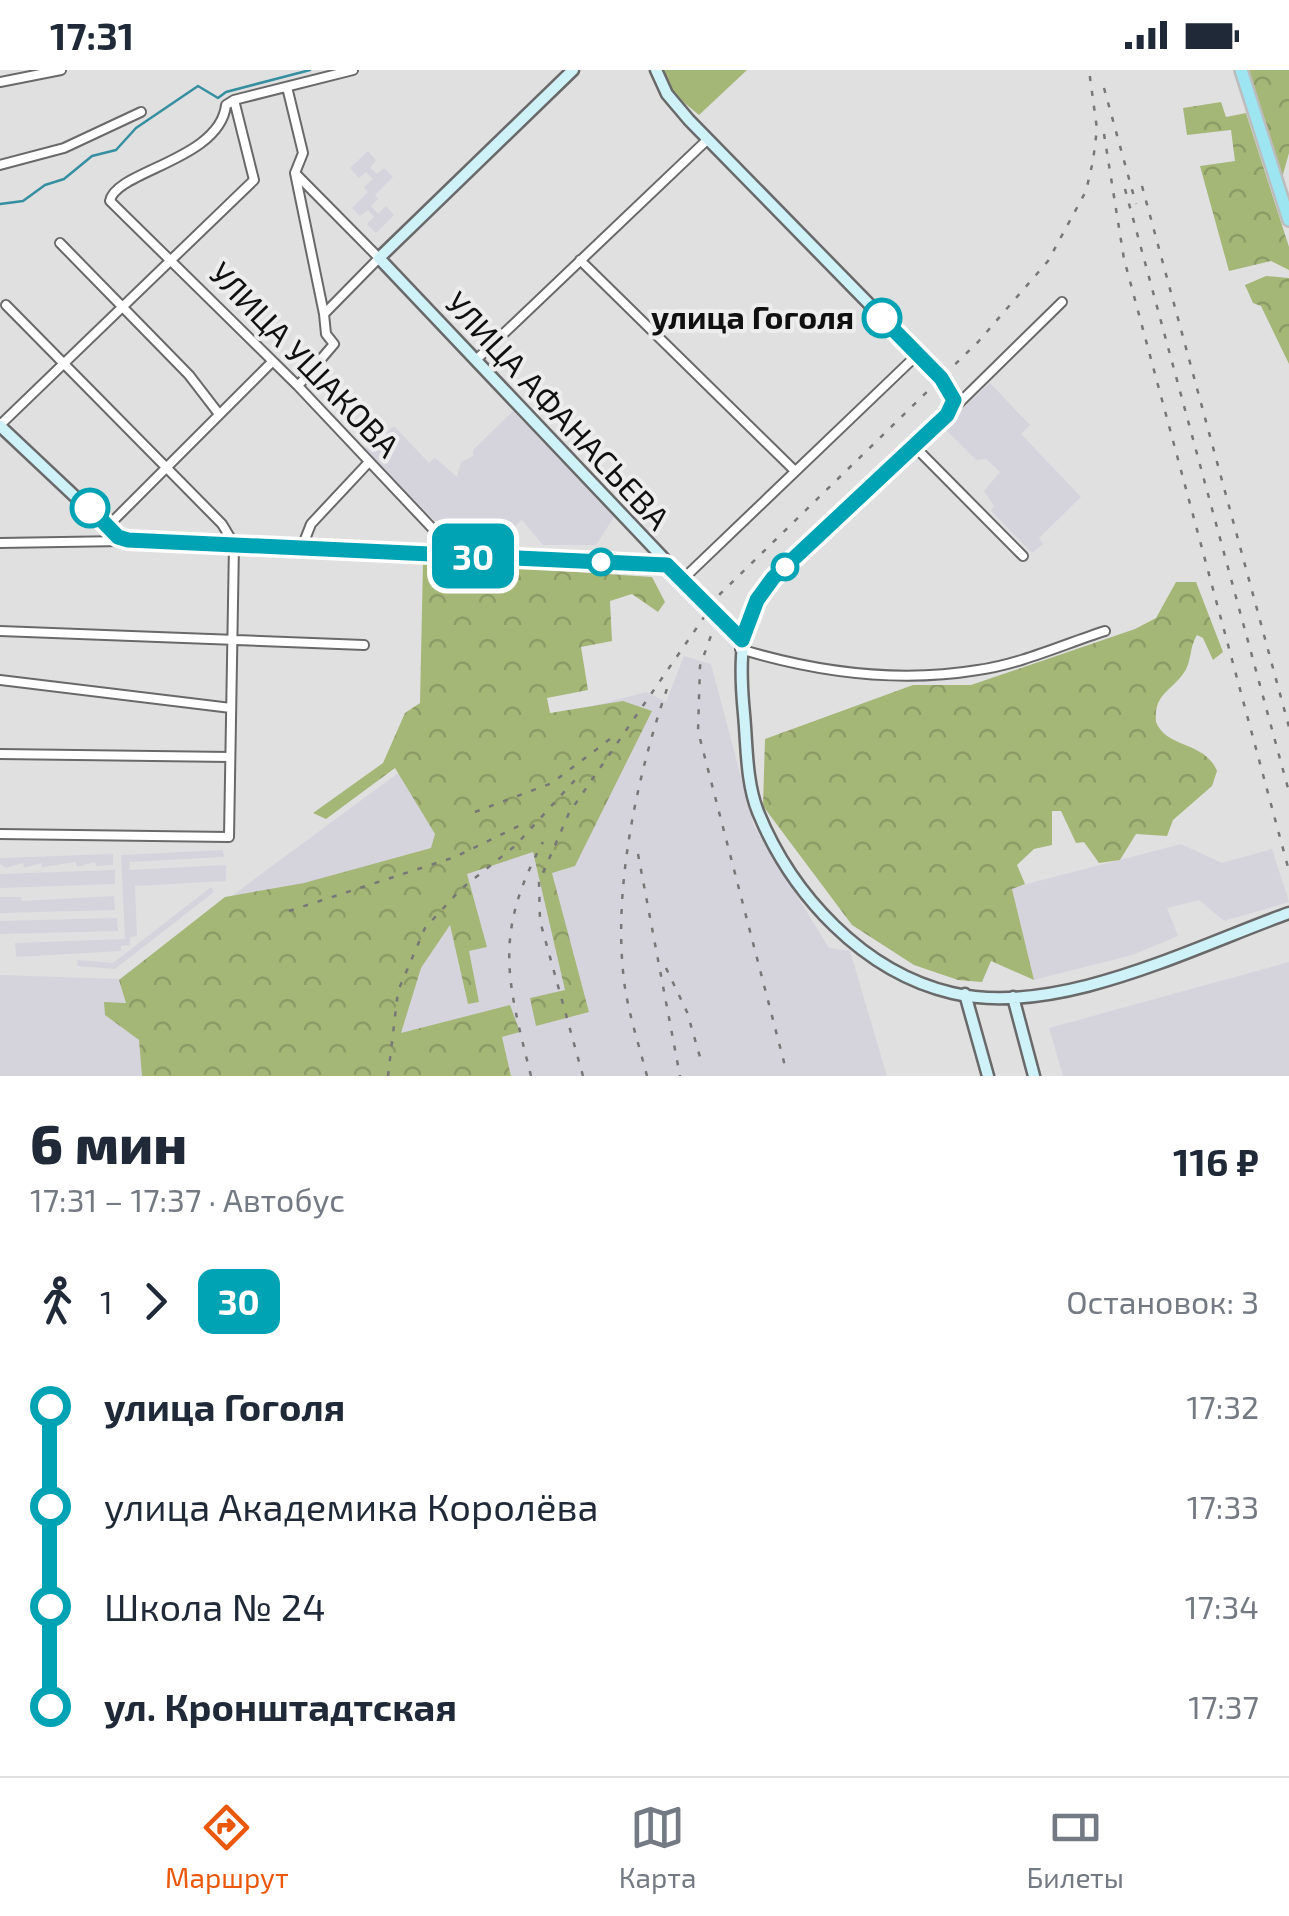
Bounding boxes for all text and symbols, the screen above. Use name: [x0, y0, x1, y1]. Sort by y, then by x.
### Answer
text: 17:31: [50, 12, 134, 58]
street label: УЛИЦА УШАКОВА: [203, 253, 408, 464]
street label: УЛИЦА АФАНАСЬЕВА: [439, 283, 678, 536]
place label: улица Гоголя: [651, 297, 854, 336]
marker: улица Гоголя: [863, 299, 901, 337]
unlabelled marker: [71, 489, 109, 527]
line badge: 30: [428, 524, 518, 588]
text: 30: [452, 535, 494, 577]
unlabelled marker: [588, 549, 614, 575]
unlabelled marker: [772, 554, 798, 580]
text: 6 мин: [30, 1109, 187, 1175]
text: 116 ₽: [1173, 1138, 1259, 1184]
text: 17:31 – 17:37 · Автобус: [30, 1180, 345, 1218]
icon: walk: [30, 1274, 85, 1329]
icon: forward: [128, 1274, 183, 1329]
text: 30: [218, 1280, 260, 1322]
text: 1: [100, 1282, 113, 1320]
text: Остановок: 3: [1066, 1282, 1259, 1320]
text: улица Гоголя: [104, 1383, 345, 1429]
text: 17:32: [1187, 1387, 1259, 1425]
text: улица Академика Королёва: [104, 1483, 599, 1529]
text: 17:33: [1187, 1487, 1259, 1525]
text: Школа № 24: [104, 1583, 326, 1629]
text: 17:34: [1185, 1587, 1259, 1625]
text: ул. Кронштадтская: [104, 1683, 457, 1729]
text: 17:37: [1188, 1687, 1259, 1725]
tab: Маршрут: [165, 1800, 289, 1894]
tab: Карта: [619, 1800, 697, 1894]
tab: Билеты: [1027, 1800, 1124, 1894]

